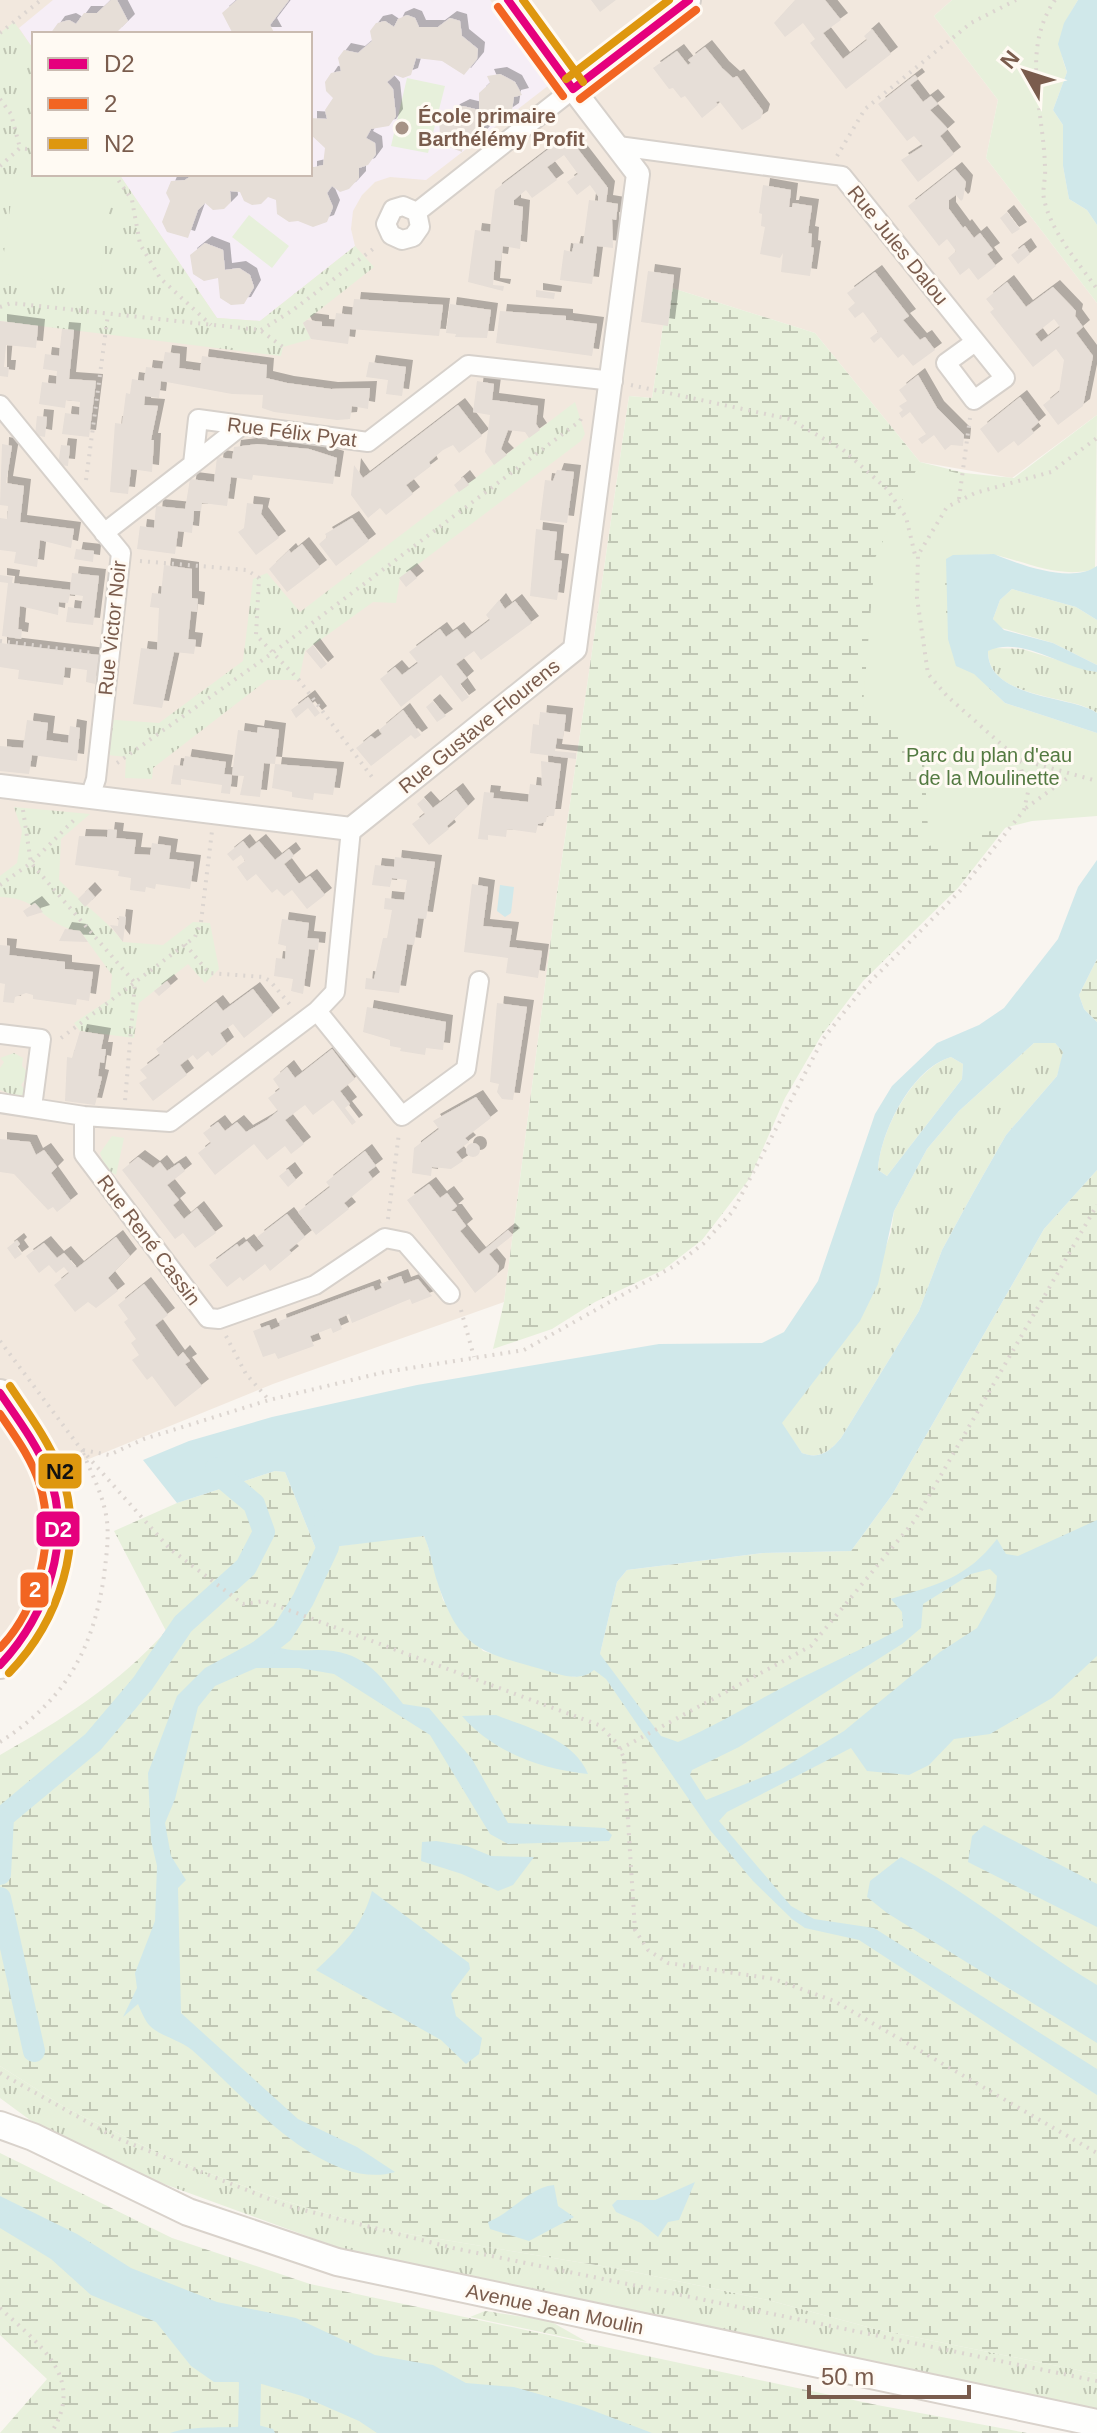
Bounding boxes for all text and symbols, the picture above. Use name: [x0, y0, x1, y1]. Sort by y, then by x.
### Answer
legend: [32, 32, 312, 176]
north arrow: [985, 32, 1065, 112]
text: N: [995, 46, 1025, 74]
text: D2: [104, 50, 135, 77]
text: 2: [104, 90, 117, 117]
place label: École primaire Barthélémy Profit: [418, 105, 585, 150]
marker: École primaire Barthélémy Profit: [393, 119, 411, 137]
text: N2: [104, 130, 135, 157]
street label: Rue Jules Dalou: [843, 181, 953, 309]
street label: Rue Félix Pyat: [226, 413, 358, 451]
street label: Rue Victor Noir: [94, 559, 130, 696]
street label: Rue Gustave Flourens: [394, 654, 564, 798]
park label: Parc du plan d'eau de la Moulinette: [906, 744, 1072, 789]
street label: Rue René Cassin: [93, 1171, 205, 1309]
line badge: N2: [37, 1452, 83, 1490]
text: N2: [46, 1459, 74, 1484]
line badge: D2: [35, 1510, 81, 1548]
text: D2: [44, 1517, 72, 1542]
line badge: 2: [19, 1571, 50, 1609]
text: 2: [29, 1577, 41, 1602]
street label: Avenue Jean Moulin: [464, 2279, 646, 2339]
scale bar: [809, 2349, 969, 2399]
text: 50 m: [821, 2363, 874, 2390]

